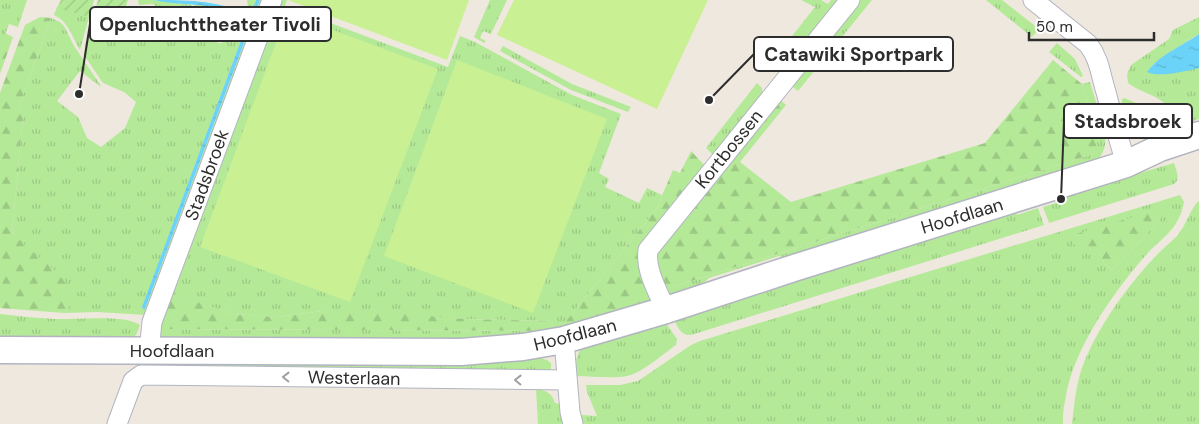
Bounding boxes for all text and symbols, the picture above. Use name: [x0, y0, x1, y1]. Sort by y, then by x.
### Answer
callout: Openluchttheater Tivoli: [90, 7, 331, 41]
scale bar: [1029, 10, 1154, 42]
text: Openluchttheater Tivoli: [99, 12, 321, 37]
text: 50 m: [1036, 17, 1073, 37]
callout: Catawiki Sportpark: [754, 37, 953, 71]
text: Catawiki Sportpark: [764, 42, 944, 67]
callout: Stadsbroek: [1064, 104, 1192, 138]
street label: Kortbossen: [690, 105, 768, 193]
text: Stadsbroek: [1074, 109, 1182, 134]
street label: Stadsbroek: [179, 126, 235, 224]
street label: Hoofdlaan: [918, 192, 1006, 240]
street label: Hoofdlaan: [531, 313, 619, 357]
street label: Hoofdlaan: [130, 339, 214, 363]
street label: Westerlaan: [307, 365, 401, 391]
one-way arrow: [282, 372, 290, 382]
one-way arrow: [514, 375, 522, 385]

